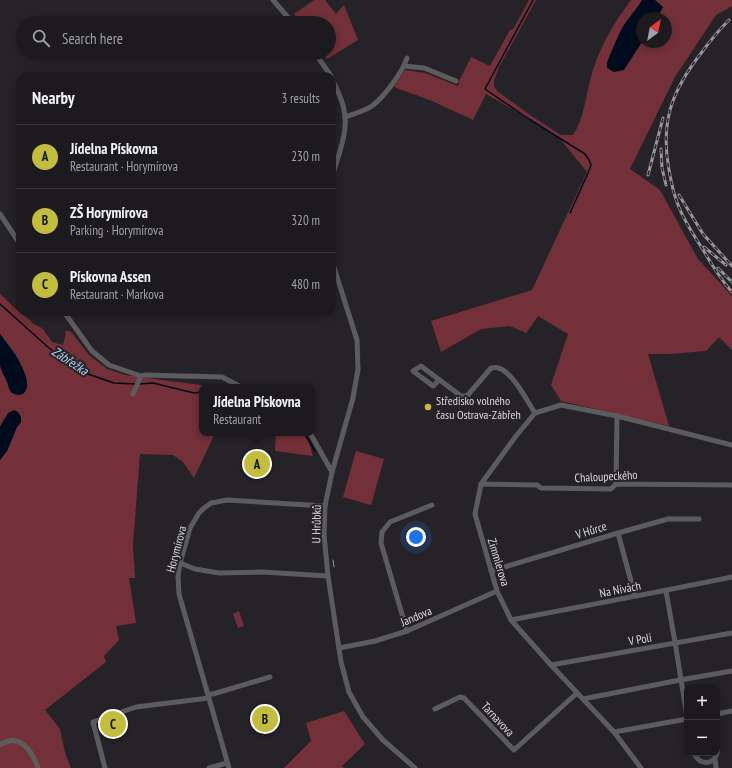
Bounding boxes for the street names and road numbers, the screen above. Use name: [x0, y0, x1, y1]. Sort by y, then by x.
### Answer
street label: Chaloupeckého: [574, 467, 638, 485]
street label: U Hrůbků: [308, 504, 324, 544]
street label: V Hůrce: [573, 518, 608, 542]
street label: Horymírova: [163, 524, 189, 574]
street label: Zimmlerova: [485, 536, 513, 588]
street label: Na Nivách: [598, 578, 642, 600]
street label: Jandova: [397, 603, 434, 630]
street label: V Poli: [626, 630, 653, 649]
street label: Tarnavova: [478, 699, 518, 739]

